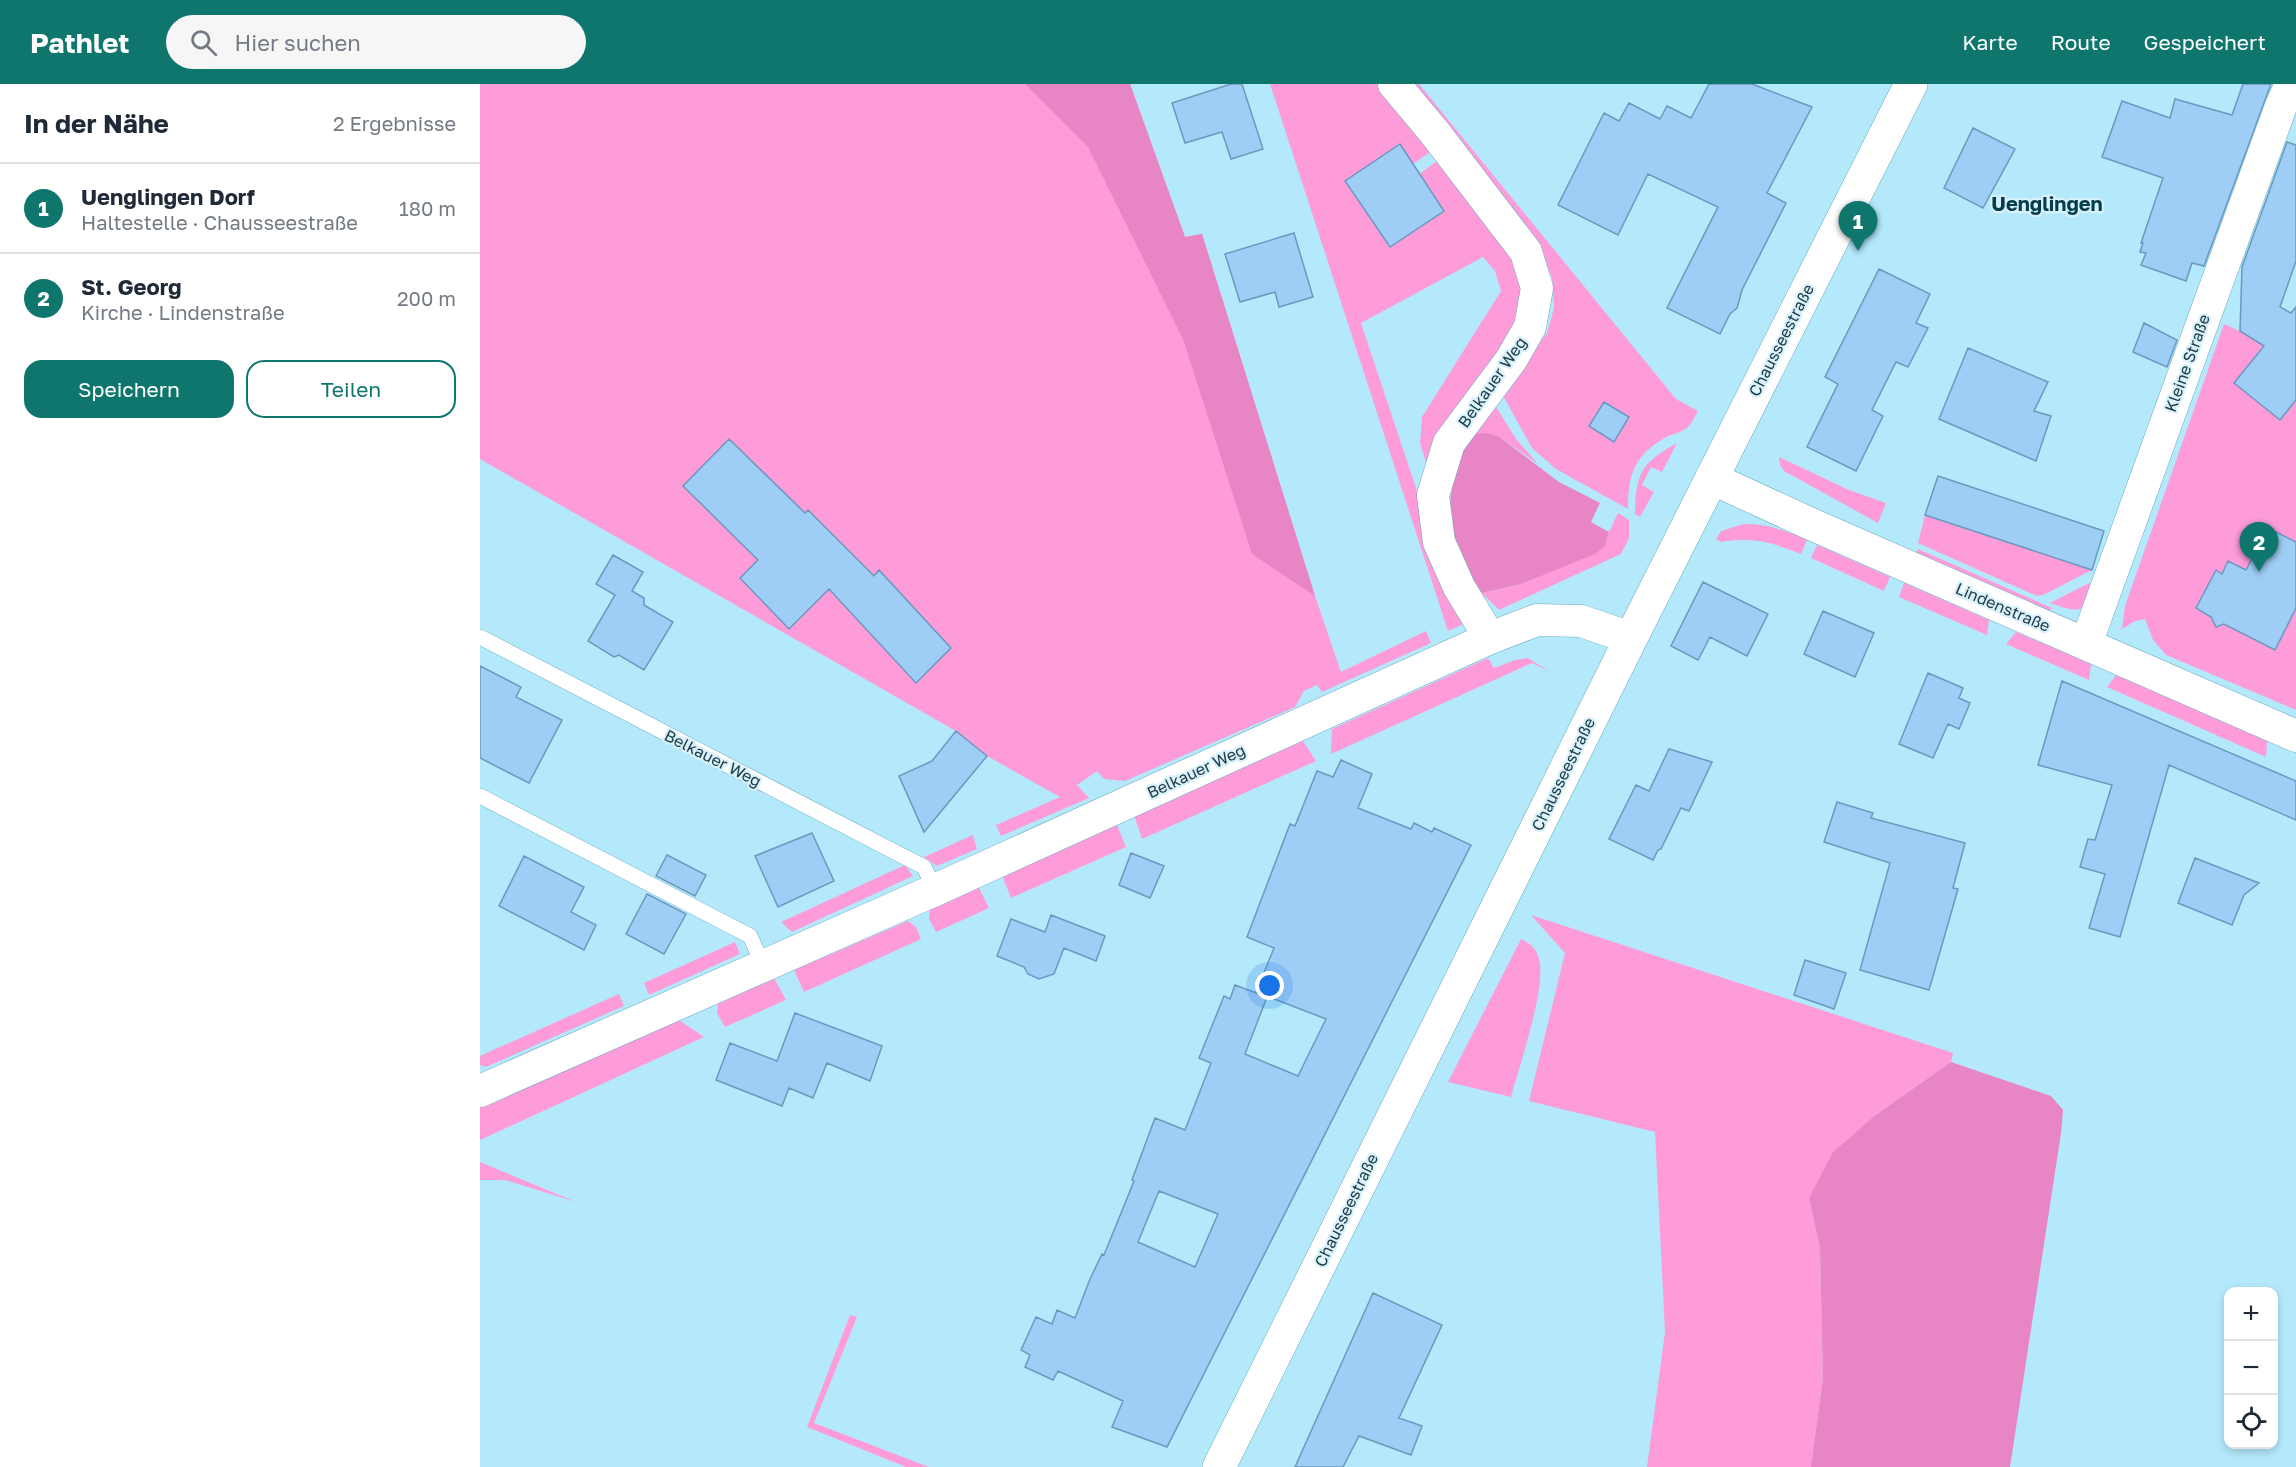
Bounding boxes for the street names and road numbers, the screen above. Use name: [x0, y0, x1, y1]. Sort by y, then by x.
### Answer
street label: Chausseestraße: [1744, 280, 1818, 400]
street label: Kleine Straße: [2160, 311, 2214, 415]
street label: Belkauer Weg: [1453, 333, 1531, 431]
street label: Lindenstraße: [1953, 578, 2053, 636]
street label: Chausseestraße: [1527, 714, 1599, 834]
street label: Belkauer Weg: [661, 725, 765, 791]
street label: Belkauer Weg: [1144, 740, 1248, 802]
street label: Chausseestraße: [1310, 1150, 1382, 1270]

